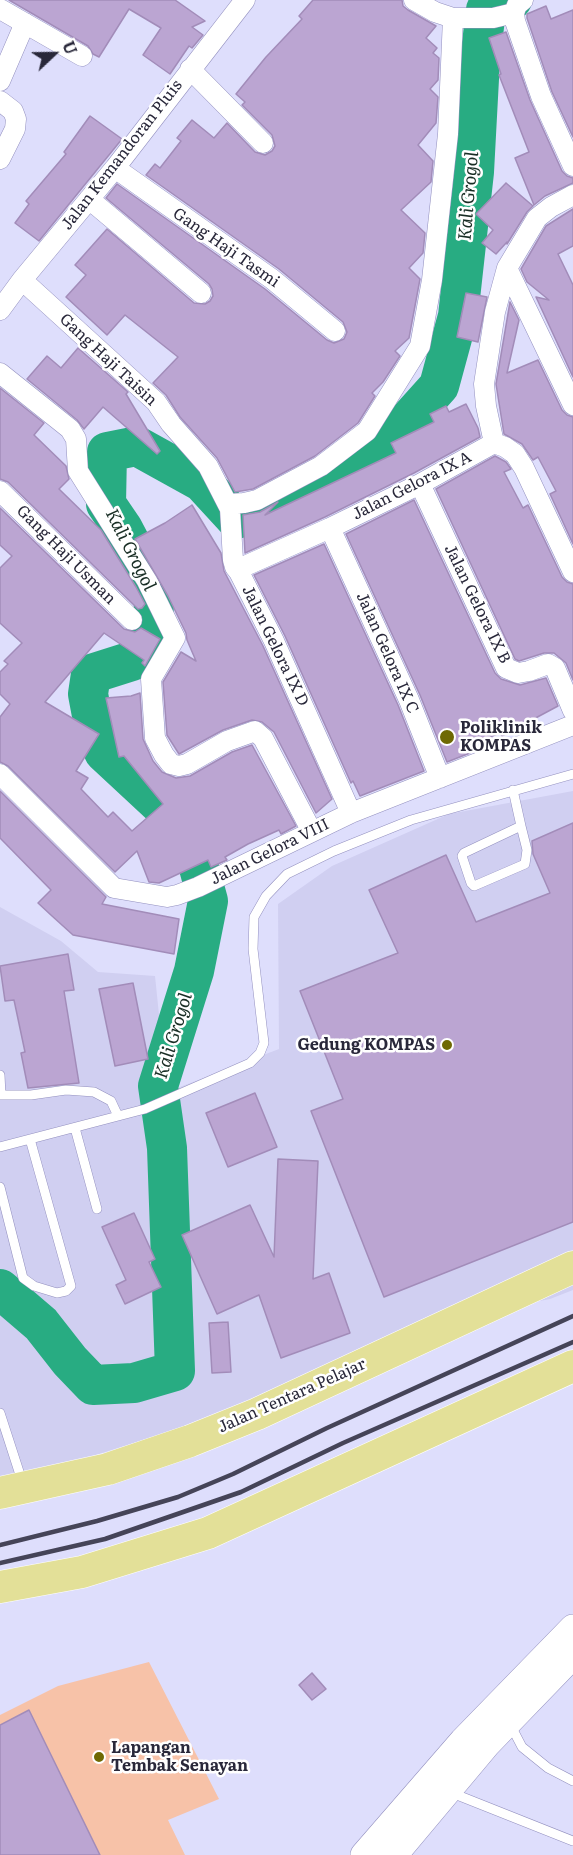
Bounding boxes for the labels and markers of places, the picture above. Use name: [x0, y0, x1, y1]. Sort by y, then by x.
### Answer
place label: Poliklinik KOMPAS: [460, 718, 542, 756]
marker: Poliklinik KOMPAS: [438, 728, 456, 746]
place label: Gedung KOMPAS: [297, 1035, 435, 1055]
marker: Gedung KOMPAS: [440, 1038, 454, 1052]
place label: Lapangan Tembak Senayan: [111, 1738, 248, 1776]
marker: Lapangan Tembak Senayan: [92, 1750, 106, 1764]

